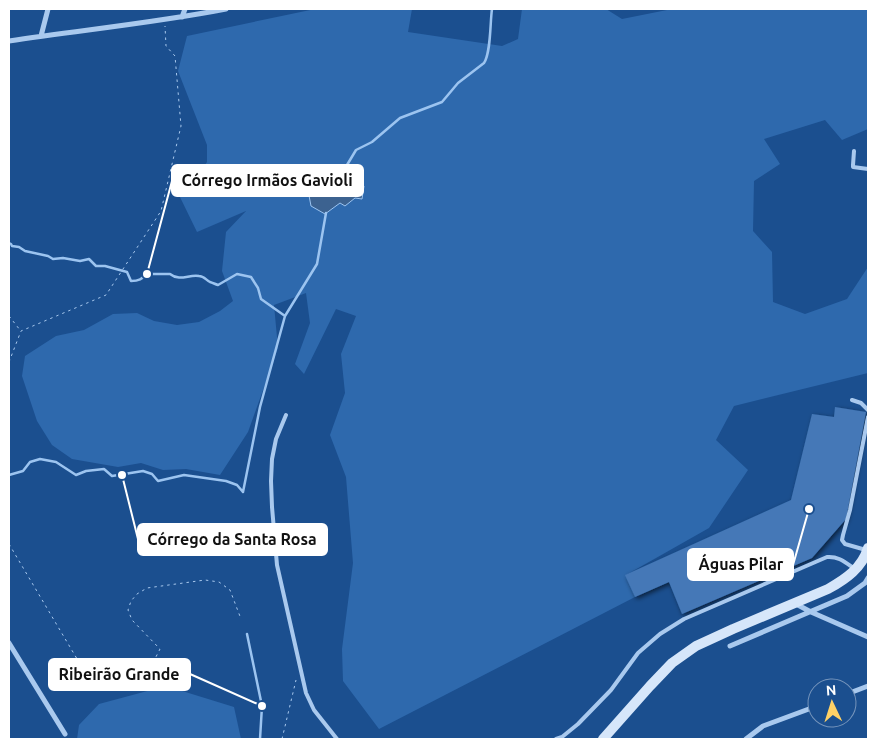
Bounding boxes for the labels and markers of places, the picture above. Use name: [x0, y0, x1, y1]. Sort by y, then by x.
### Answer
callout: Córrego Irmãos Gavioli: [172, 165, 363, 196]
callout: Córrego da Santa Rosa: [138, 524, 327, 555]
callout: Águas Pilar: [688, 549, 793, 580]
callout: Ribeirão Grande: [49, 659, 190, 690]

